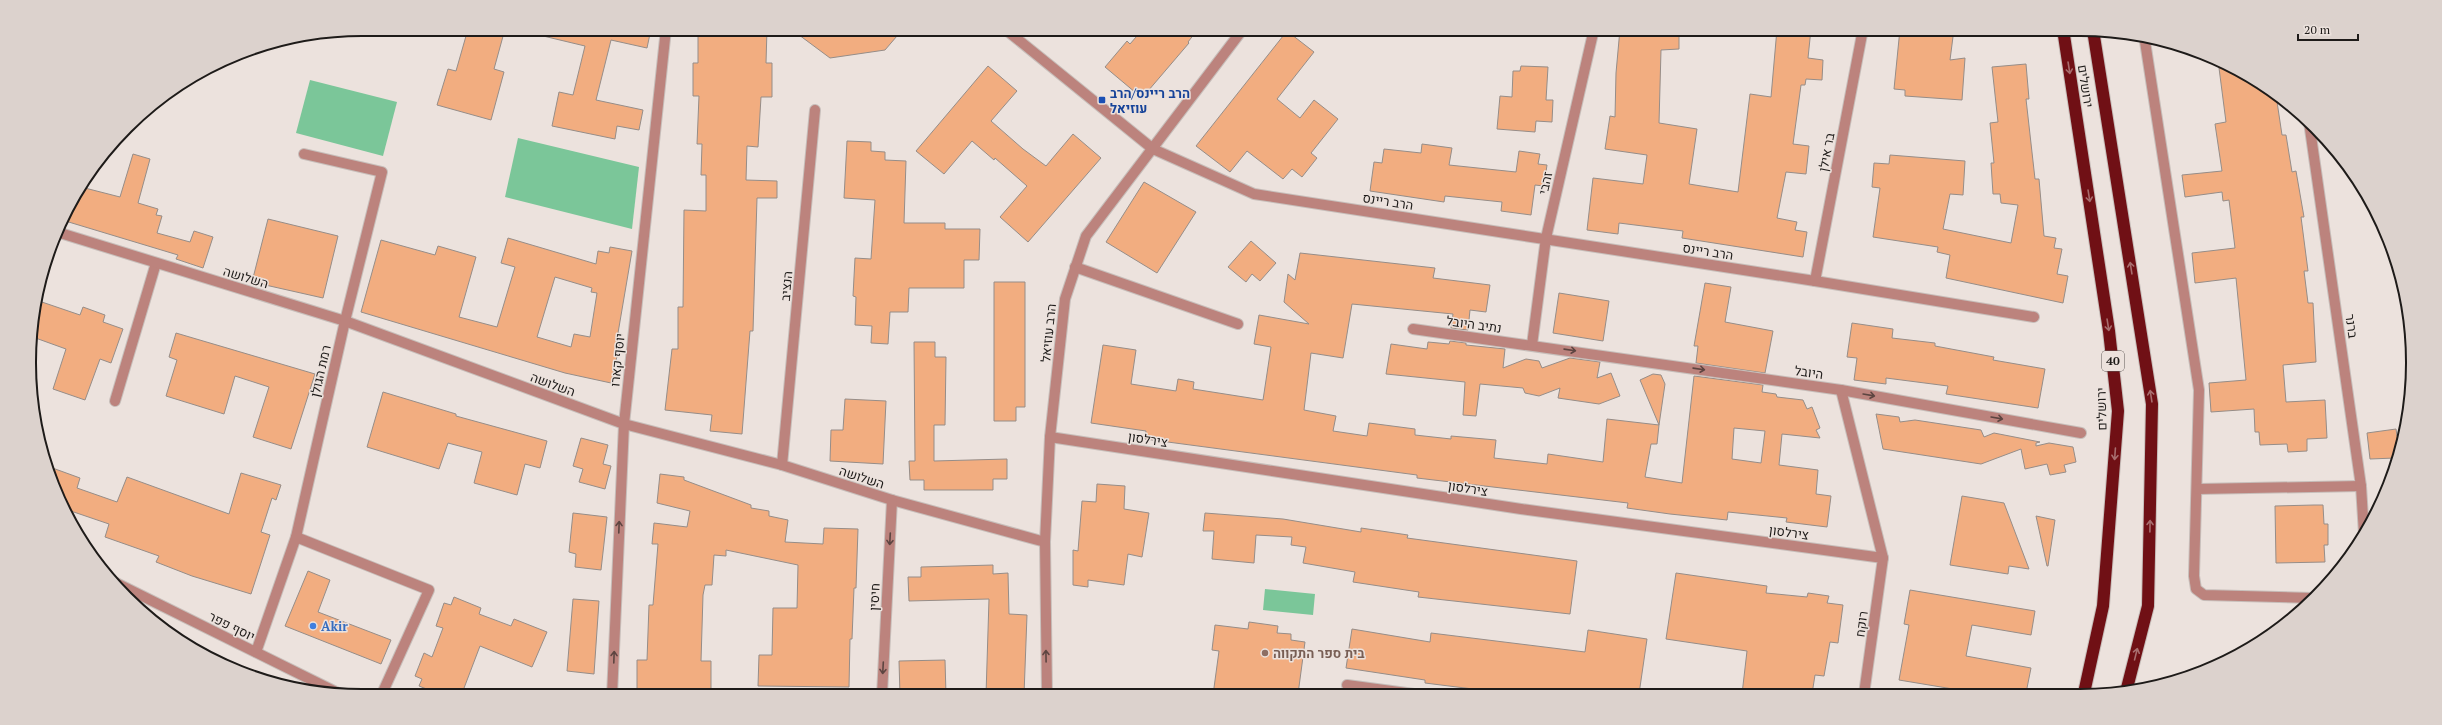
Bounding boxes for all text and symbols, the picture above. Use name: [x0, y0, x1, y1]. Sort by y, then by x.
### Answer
scale bar: [2298, 16, 2358, 42]
text: 20 m: [2304, 22, 2331, 37]
one-way arrow: [2065, 61, 2073, 74]
street label: ירושלים: [2074, 63, 2098, 109]
place label: הרב ריינס/הרב עוזיאל: [1110, 84, 1190, 117]
marker: הרב ריינס/הרב עוזיאל: [1097, 95, 1107, 105]
street label: בר אילן: [1813, 131, 1839, 173]
street label: זהבי: [1534, 169, 1556, 196]
street label: הרב ריינס: [1361, 188, 1415, 214]
one-way arrow: [2085, 189, 2093, 202]
street label: הרב ריינס: [1681, 238, 1735, 264]
street label: השלושה: [221, 262, 271, 292]
one-way arrow: [2127, 262, 2135, 275]
street label: הנציב: [776, 270, 796, 302]
street label: הרב עוזיאל: [1036, 303, 1060, 363]
street label: נתיב היובל: [1445, 311, 1503, 337]
street label: ברנר: [2341, 313, 2363, 339]
one-way arrow: [2104, 318, 2112, 331]
street label: יוסף קארו: [605, 332, 629, 388]
street label: רמת הגולן: [305, 343, 335, 399]
one-way arrow: [1563, 346, 1576, 354]
road number: 40: [2102, 351, 2124, 371]
street label: היובל: [1793, 361, 1825, 383]
one-way arrow: [1692, 365, 1705, 373]
street label: השלושה: [528, 368, 578, 400]
street label: ירושלים: [2092, 387, 2110, 431]
one-way arrow: [2147, 390, 2155, 403]
one-way arrow: [1862, 391, 1875, 399]
one-way arrow: [1990, 414, 2003, 422]
street label: צירלסון: [1127, 427, 1169, 451]
one-way arrow: [2111, 447, 2118, 460]
street label: השלושה: [837, 461, 887, 493]
street label: צירלסון: [1447, 476, 1489, 500]
street label: צירלסון: [1768, 520, 1810, 544]
one-way arrow: [2146, 520, 2154, 533]
one-way arrow: [616, 521, 623, 534]
one-way arrow: [886, 532, 893, 545]
street label: חיסין: [864, 583, 884, 611]
street label: יוסף פפר: [206, 607, 258, 645]
street label: רוקח: [1850, 610, 1872, 638]
place label: Akir: [321, 617, 348, 635]
marker: Akir: [308, 621, 318, 631]
place label: בית ספר התקווה: [1273, 644, 1365, 662]
marker: בית ספר התקווה: [1260, 648, 1270, 658]
one-way arrow: [2133, 648, 2140, 661]
one-way arrow: [1042, 650, 1050, 663]
one-way arrow: [610, 651, 618, 664]
one-way arrow: [879, 661, 887, 674]

